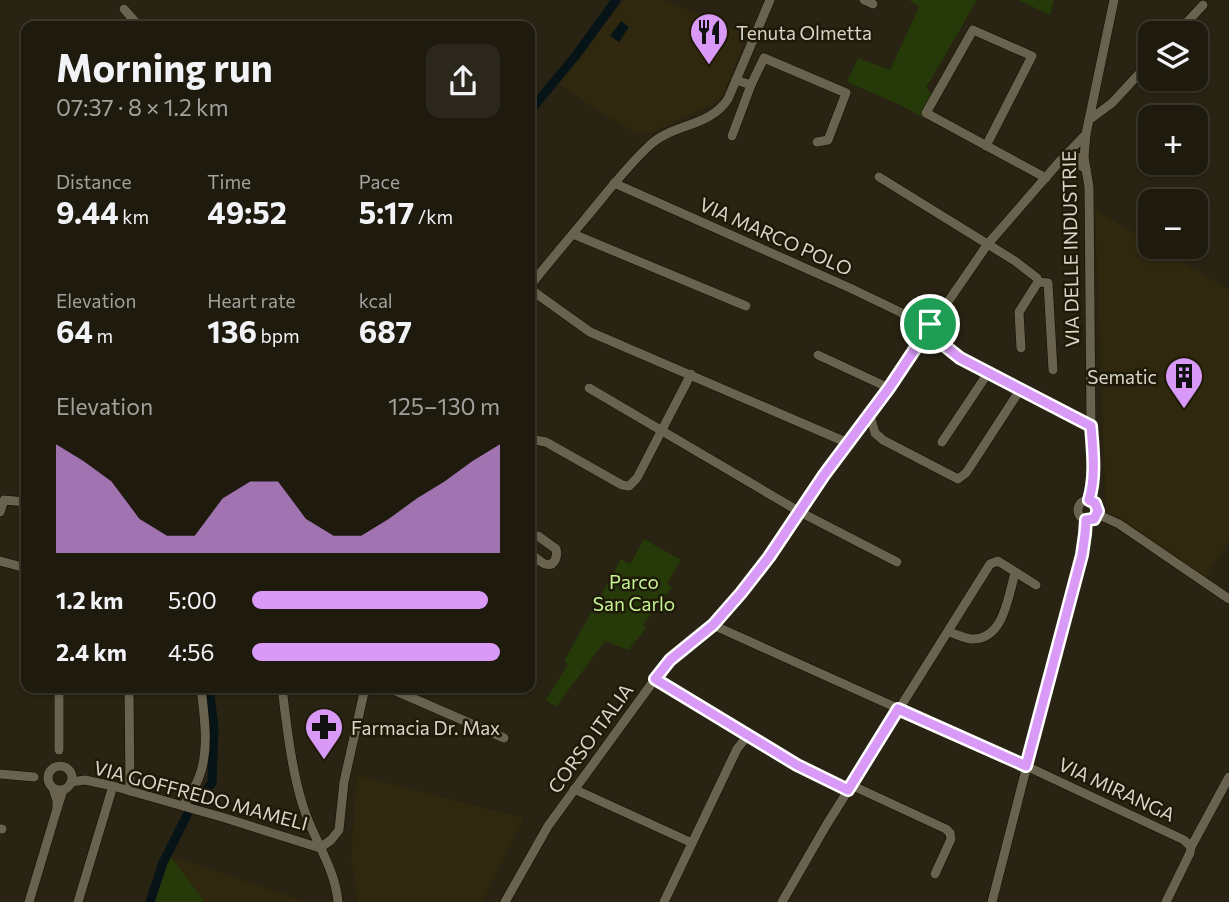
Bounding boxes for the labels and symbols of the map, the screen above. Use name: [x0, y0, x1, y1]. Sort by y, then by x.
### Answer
restaurant icon: Tenuta Olmetta: [688, 11, 730, 66]
place label: Tenuta Olmetta: [736, 21, 872, 44]
street label: VIA DELLE INDUSTRIE: [1057, 150, 1083, 348]
street label: VIA MARCO POLO: [696, 192, 856, 280]
pin: [900, 294, 960, 354]
building icon: Sematic: [1163, 355, 1205, 410]
place label: Sematic: [1087, 365, 1157, 388]
park label: Parco San Carlo: [593, 570, 675, 615]
street label: CORSO ITALIA: [543, 679, 637, 797]
pharmacy icon: Farmacia Dr. Max: [303, 706, 345, 761]
place label: Farmacia Dr. Max: [351, 716, 500, 739]
street label: VIA MIRANGA: [1055, 752, 1179, 826]
street label: VIA GOFFREDO MAMELI: [92, 755, 310, 835]

